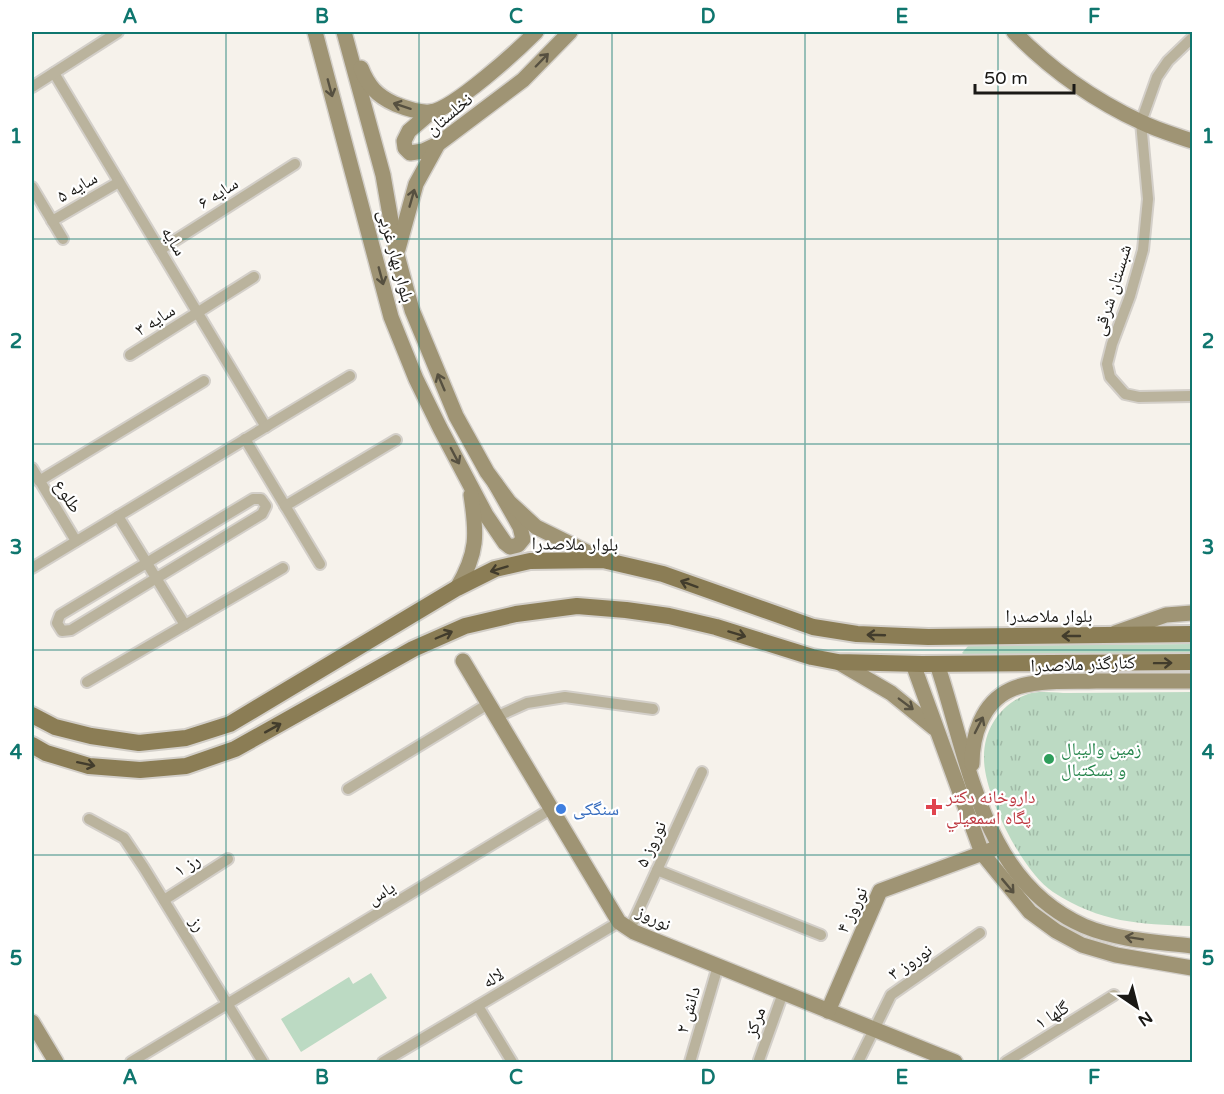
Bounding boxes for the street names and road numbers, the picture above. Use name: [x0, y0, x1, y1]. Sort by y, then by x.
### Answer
street label: نخلستان: [421, 88, 477, 140]
street label: سایه ۵: [53, 167, 101, 207]
street label: سایه ۶: [194, 172, 242, 214]
street label: بلوار بهار غربی: [373, 207, 419, 305]
street label: سایه: [157, 222, 191, 260]
street label: شبستان شرقی: [1088, 242, 1136, 338]
street label: سایه ۳: [131, 299, 179, 341]
street label: طلوع: [49, 475, 87, 517]
street label: بلوار ملاصدرا: [531, 532, 619, 556]
street label: بلوار ملاصدرا: [1006, 605, 1092, 627]
street label: کنارگذر ملاصدرا: [1030, 651, 1136, 677]
street label: نوروز ۵: [631, 817, 671, 871]
street label: رز ۱: [170, 849, 204, 881]
street label: یاس: [363, 876, 399, 910]
street label: نوروز ۴: [831, 883, 873, 937]
street label: نوروز: [632, 900, 675, 936]
street label: رز: [184, 912, 211, 936]
street label: نوروز ۳: [884, 939, 936, 985]
street label: لاله: [478, 963, 508, 993]
street label: دانش ۲: [671, 984, 705, 1036]
street label: گلها ۱: [1031, 996, 1074, 1034]
street label: مرکز: [739, 1004, 770, 1041]

